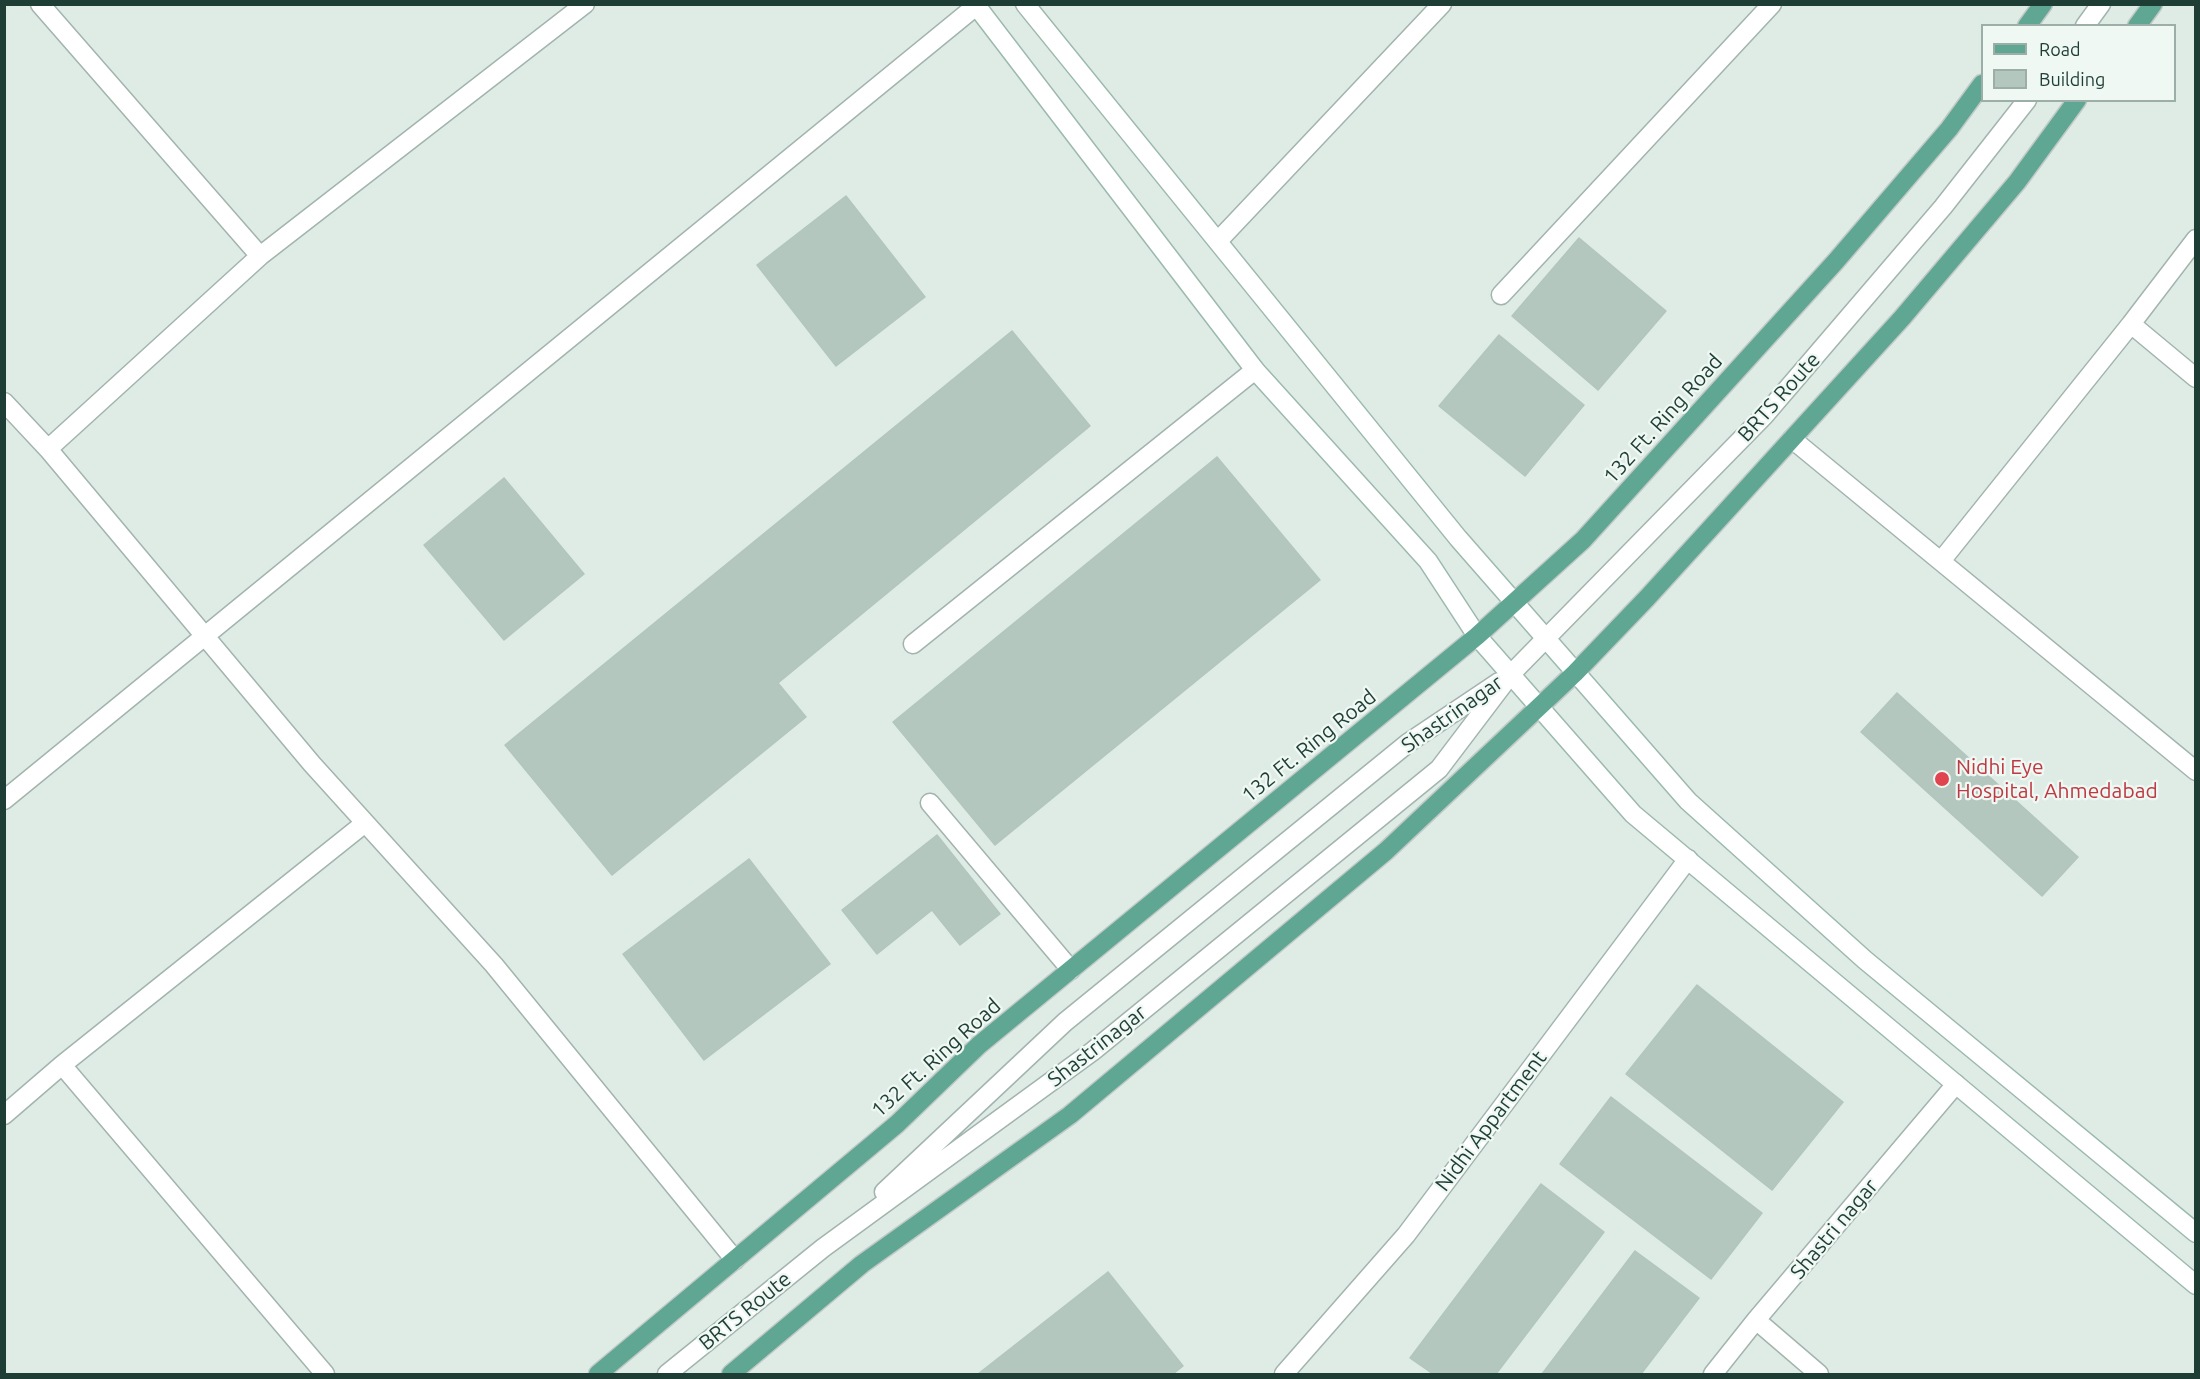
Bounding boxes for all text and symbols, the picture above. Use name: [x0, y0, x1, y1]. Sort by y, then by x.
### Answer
legend: [1981, 24, 2176, 102]
text: Road: [2039, 39, 2081, 59]
text: Building: [2039, 69, 2105, 89]
street label: BRTS Route: [1732, 347, 1826, 447]
street label: 132 Ft. Ring Road: [1598, 349, 1728, 489]
street label: Shastrinagar: [1397, 670, 1507, 758]
street label: 132 Ft. Ring Road: [1237, 684, 1381, 808]
place label: Nidhi Eye Hospital, Ahmedabad: [1956, 754, 2158, 804]
marker: Nidhi Eye Hospital, Ahmedabad: [1933, 770, 1951, 788]
street label: 132 Ft. Ring Road: [866, 993, 1006, 1123]
street label: Shastrinagar: [1043, 1000, 1151, 1092]
street label: Nidhi Appartment: [1430, 1046, 1552, 1196]
street label: Shastri nagar: [1785, 1174, 1883, 1284]
street label: BRTS Route: [694, 1266, 796, 1356]

